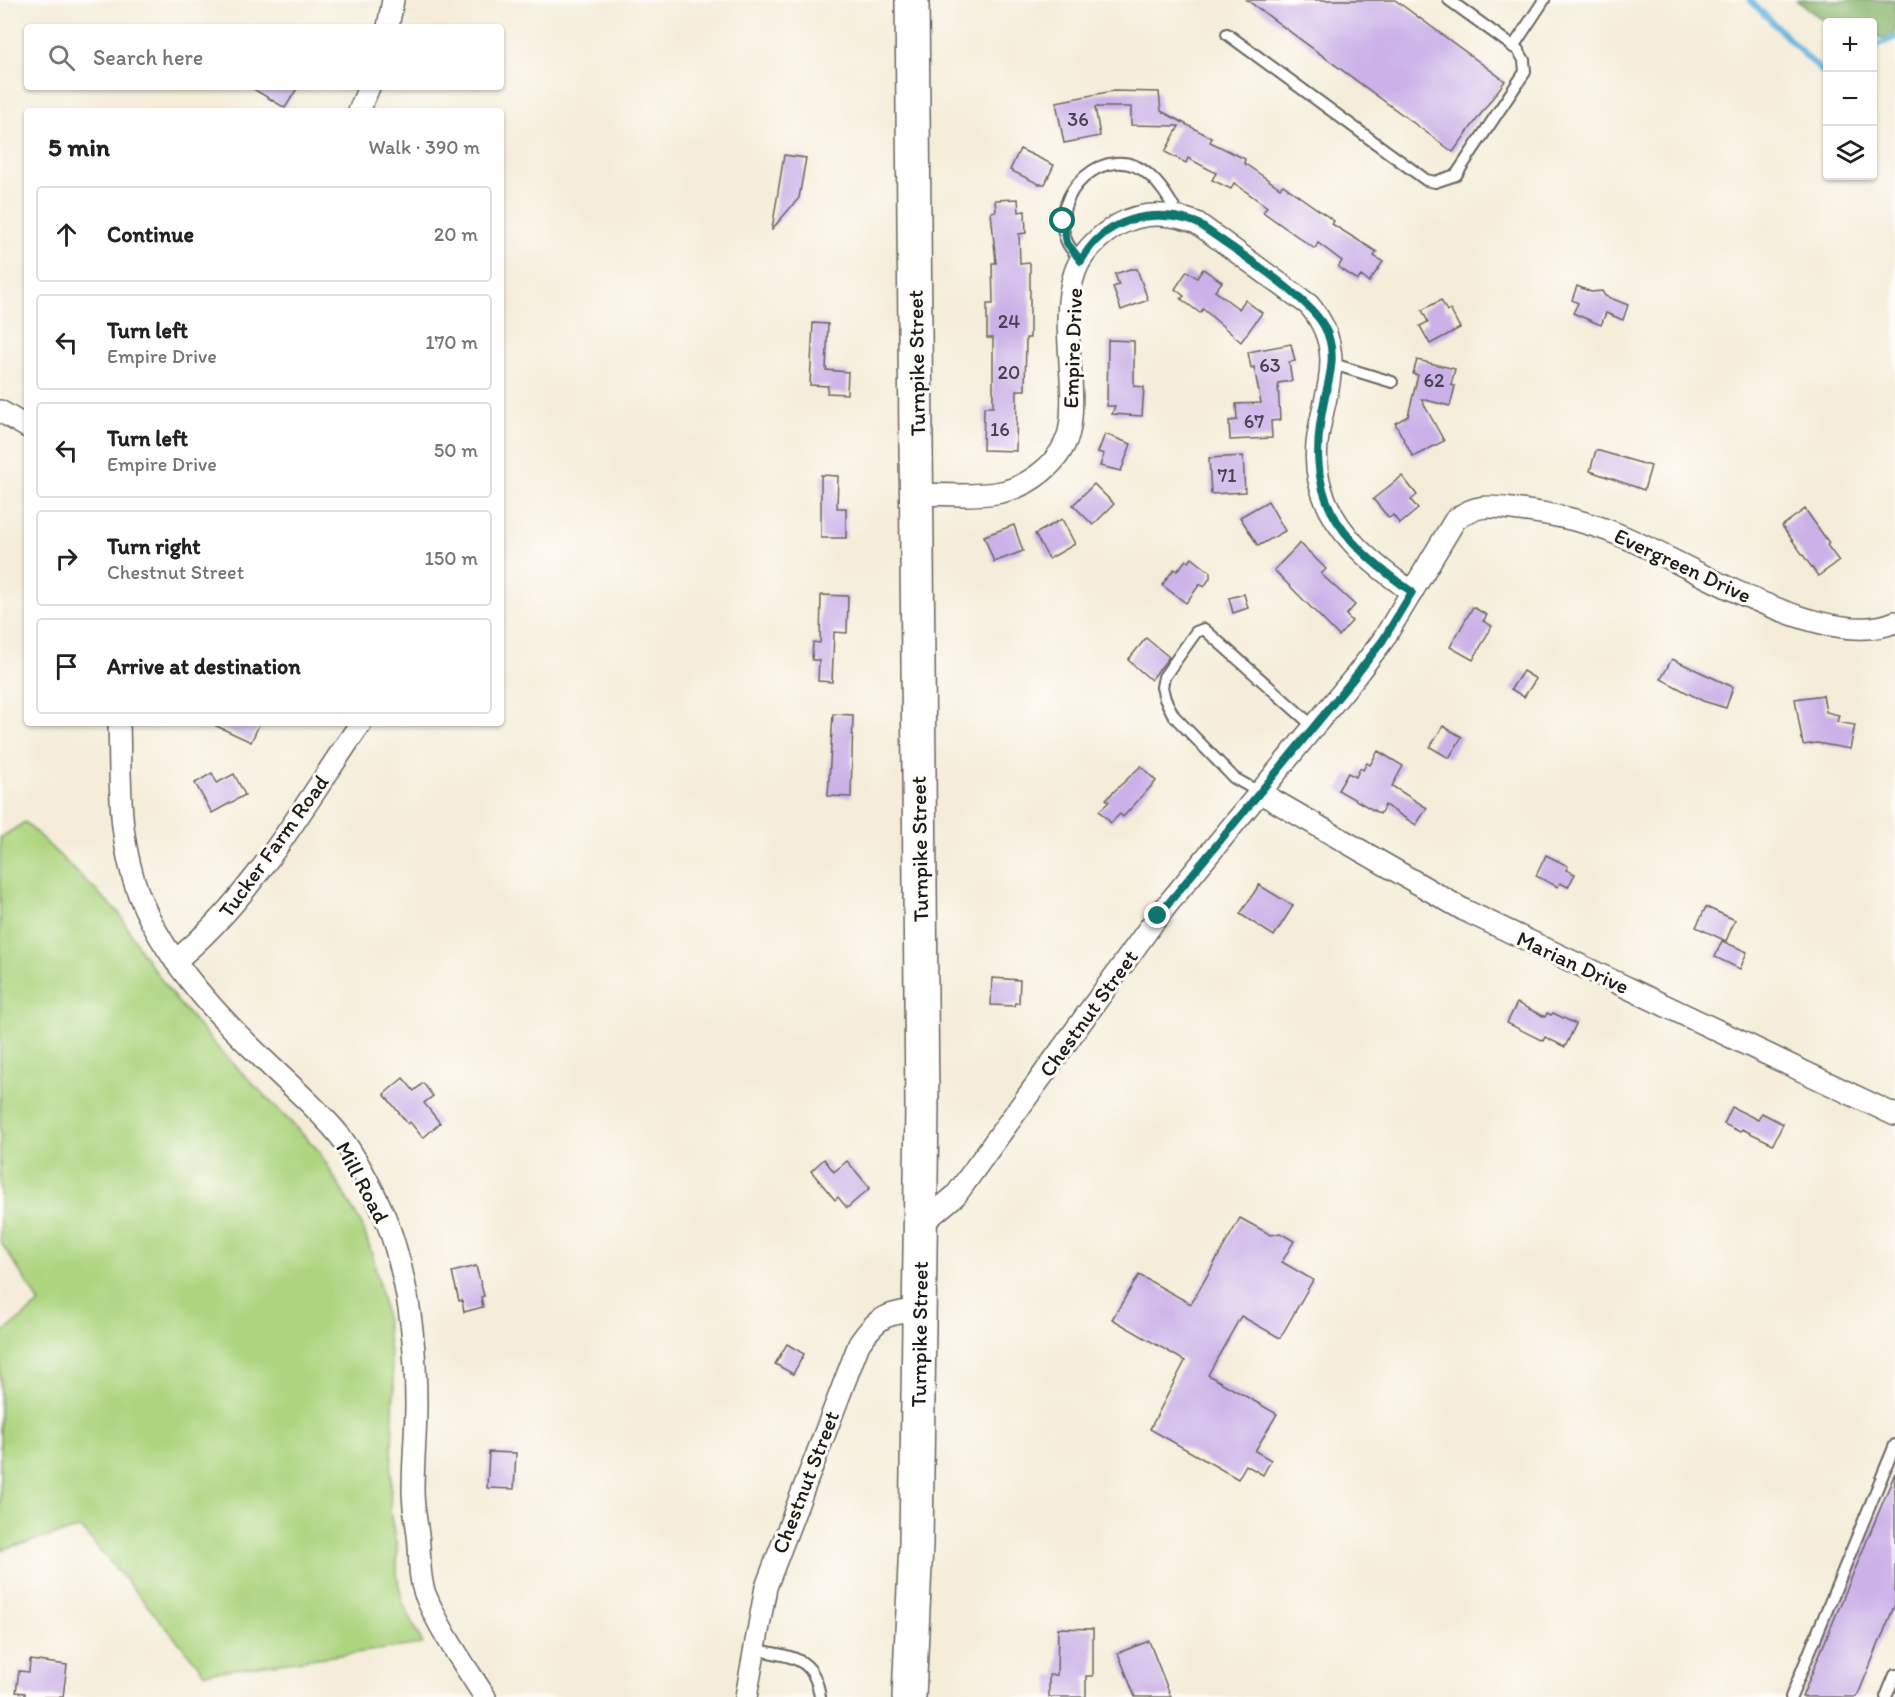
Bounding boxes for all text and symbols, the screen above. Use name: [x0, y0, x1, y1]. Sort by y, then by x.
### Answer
map controls: [1823, 18, 1877, 180]
button: +: [1823, 18, 1877, 72]
search box: [24, 24, 504, 90]
icon: search: [45, 41, 78, 74]
text: Search here: [93, 44, 203, 71]
button: −: [1823, 72, 1877, 126]
house number: 36: [1067, 107, 1089, 131]
button: layers: [1823, 126, 1877, 180]
text: 5 min: [48, 131, 110, 163]
text: Walk · 390 m: [369, 135, 480, 159]
route start: [1049, 207, 1075, 233]
icon: ahead: [50, 218, 83, 251]
text: Continue: [107, 221, 194, 248]
text: 20 m: [434, 222, 478, 246]
street label: Empire Drive: [1057, 287, 1088, 409]
street label: Turnpike Street: [902, 290, 931, 436]
house number: 24: [998, 309, 1020, 333]
text: Turn left: [107, 317, 188, 344]
icon: left: [50, 326, 83, 359]
text: 170 m: [425, 330, 478, 354]
text: Empire Drive: [107, 344, 217, 368]
house number: 63: [1259, 353, 1281, 377]
house number: 20: [998, 360, 1020, 384]
house number: 62: [1423, 368, 1445, 392]
house number: 67: [1244, 409, 1264, 433]
house number: 16: [990, 417, 1010, 441]
text: Turn left: [107, 425, 188, 452]
icon: left: [50, 434, 83, 467]
text: 50 m: [434, 438, 478, 462]
text: Empire Drive: [107, 452, 217, 476]
house number: 71: [1217, 463, 1237, 487]
street label: Evergreen Drive: [1610, 522, 1756, 609]
text: Turn right: [107, 533, 201, 560]
icon: right: [50, 542, 83, 575]
text: 150 m: [425, 546, 478, 570]
text: Chestnut Street: [107, 560, 244, 584]
icon: arrive: [50, 650, 83, 683]
text: Arrive at destination: [107, 653, 301, 680]
street label: Tucker Farm Road: [212, 769, 334, 923]
street label: Turnpike Street: [905, 776, 934, 922]
route end: [1144, 902, 1170, 928]
street label: Marian Drive: [1512, 925, 1633, 1000]
street label: Chestnut Street: [1033, 944, 1144, 1082]
street label: Mill Road: [330, 1137, 395, 1228]
street label: Turnpike Street: [905, 1261, 934, 1407]
street label: Chestnut Street: [766, 1407, 845, 1557]

